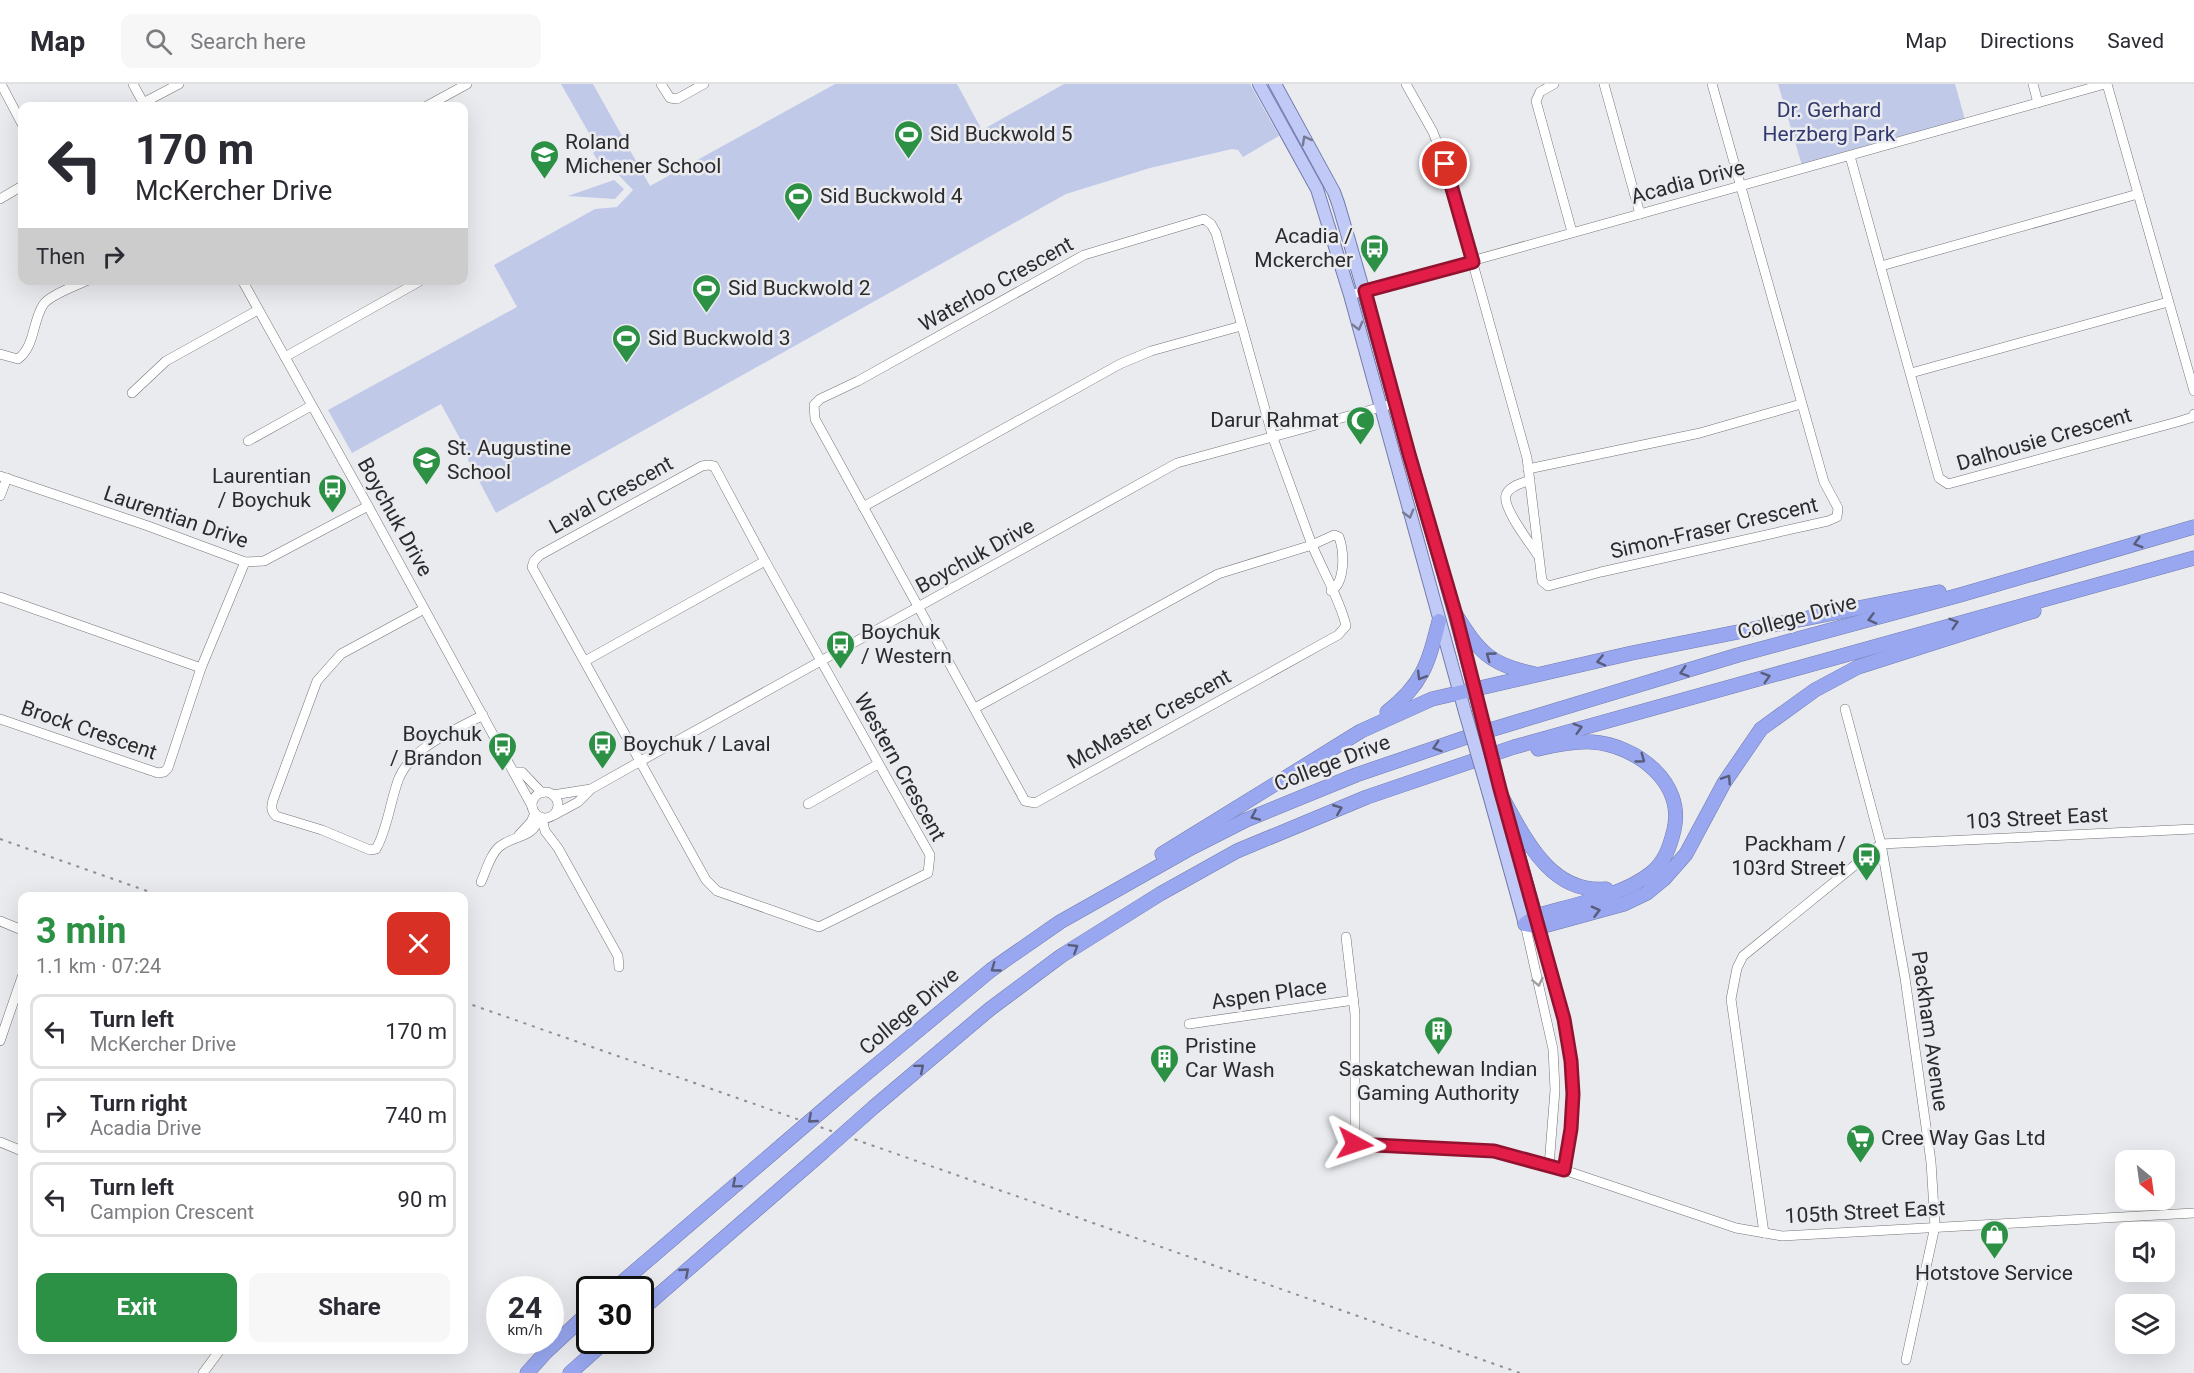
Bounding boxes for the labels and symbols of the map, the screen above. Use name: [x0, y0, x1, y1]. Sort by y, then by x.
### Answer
park label: Dr. Gerhard Herzberg Park: [1763, 98, 1896, 146]
sports icon: Sid Buckwold 5: [893, 118, 925, 160]
place label: Sid Buckwold 5: [930, 122, 1073, 146]
place label: Roland Michener School: [565, 130, 721, 178]
one-way arrow: [1302, 136, 1313, 147]
school or university icon: Roland Michener School: [528, 138, 560, 180]
pin: [1419, 138, 1470, 189]
street label: Acadia Drive: [1628, 155, 1748, 209]
sports icon: Sid Buckwold 4: [783, 180, 815, 222]
place label: Sid Buckwold 4: [820, 184, 963, 208]
place label: Acadia / Mckercher: [1254, 224, 1353, 272]
street label: Waterloo Crescent: [915, 232, 1077, 336]
bus stop icon: Acadia / Mckercher: [1358, 232, 1390, 274]
sports icon: Sid Buckwold 2: [691, 272, 723, 314]
place label: Sid Buckwold 2: [728, 276, 871, 300]
one-way arrow: [1351, 320, 1363, 331]
sports icon: Sid Buckwold 3: [611, 322, 643, 364]
place label: Sid Buckwold 3: [648, 326, 791, 350]
street label: Dalhousie Crescent: [1954, 403, 2134, 475]
mosque icon: Darur Rahmat: [1344, 404, 1376, 446]
place label: Darur Rahmat: [1210, 408, 1339, 432]
place label: St. Augustine School: [447, 436, 571, 484]
school or university icon: St. Augustine School: [410, 444, 442, 486]
street label: Laval Crescent: [545, 451, 677, 539]
street label: Boychuk Drive: [353, 454, 437, 580]
place label: Laurentian / Boychuk: [212, 464, 311, 512]
bus stop icon: Laurentian / Boychuk: [316, 472, 348, 514]
street label: Laurentian Drive: [101, 481, 251, 553]
street label: Simon-Fraser Crescent: [1608, 492, 1820, 564]
one-way arrow: [1402, 509, 1415, 519]
street label: Boychuk Drive: [912, 514, 1038, 598]
one-way arrow: [2133, 536, 2144, 548]
street label: College Drive: [1735, 590, 1859, 644]
one-way arrow: [1867, 611, 1877, 624]
one-way arrow: [1948, 618, 1959, 630]
place label: Boychuk / Western: [861, 620, 952, 668]
bus stop icon: Boychuk / Western: [824, 628, 856, 670]
one-way arrow: [1485, 652, 1496, 663]
one-way arrow: [1597, 653, 1607, 666]
street label: McMaster Crescent: [1063, 664, 1235, 774]
one-way arrow: [1679, 665, 1690, 678]
one-way arrow: [1417, 669, 1428, 680]
one-way arrow: [1761, 672, 1771, 684]
street label: Western Crescent: [849, 689, 951, 845]
street label: Brock Crescent: [18, 696, 160, 764]
place label: Boychuk / Brandon: [390, 722, 482, 770]
one-way arrow: [1572, 723, 1583, 735]
bus stop icon: Boychuk / Laval: [586, 728, 618, 770]
bus stop icon: Boychuk / Brandon: [487, 730, 519, 772]
street label: College Drive: [1271, 730, 1393, 796]
place label: Boychuk / Laval: [623, 732, 771, 756]
one-way arrow: [1432, 739, 1443, 752]
one-way arrow: [1634, 752, 1645, 763]
one-way arrow: [1719, 775, 1731, 785]
street label: 103 Street East: [1965, 802, 2109, 834]
one-way arrow: [1332, 804, 1343, 816]
one-way arrow: [1251, 809, 1262, 821]
place label: Packham / 103rd Street: [1731, 832, 1846, 880]
bus stop icon: Packham / 103rd Street: [1851, 840, 1883, 882]
one-way arrow: [1591, 906, 1601, 919]
one-way arrow: [1068, 944, 1078, 956]
street label: Packham Avenue: [1907, 949, 1953, 1113]
one-way arrow: [990, 961, 1001, 972]
street label: College Drive: [854, 962, 964, 1060]
street label: Aspen Place: [1210, 974, 1328, 1014]
one-way arrow: [1530, 976, 1543, 986]
building icon: Saskatchewan Indian Gaming Authority: [1422, 1014, 1454, 1056]
place label: Pristine Car Wash: [1185, 1034, 1275, 1082]
building icon: Pristine Car Wash: [1148, 1042, 1180, 1084]
place label: Saskatchewan Indian Gaming Authority: [1339, 1057, 1537, 1105]
one-way arrow: [913, 1064, 924, 1075]
one-way arrow: [808, 1112, 819, 1123]
position arrow: [1323, 1112, 1387, 1176]
supermarket icon: Cree Way Gas Ltd: [1844, 1122, 1876, 1164]
place label: Cree Way Gas Ltd: [1881, 1126, 2046, 1150]
north arrow: [2115, 1150, 2175, 1210]
one-way arrow: [732, 1177, 743, 1188]
street label: 105th Street East: [1784, 1196, 1946, 1228]
shop icon: Hotstove Service: [1978, 1218, 2010, 1260]
place label: Hotstove Service: [1915, 1261, 2073, 1285]
one-way arrow: [678, 1268, 688, 1279]
speed limit sign: 30: [576, 1276, 654, 1354]

